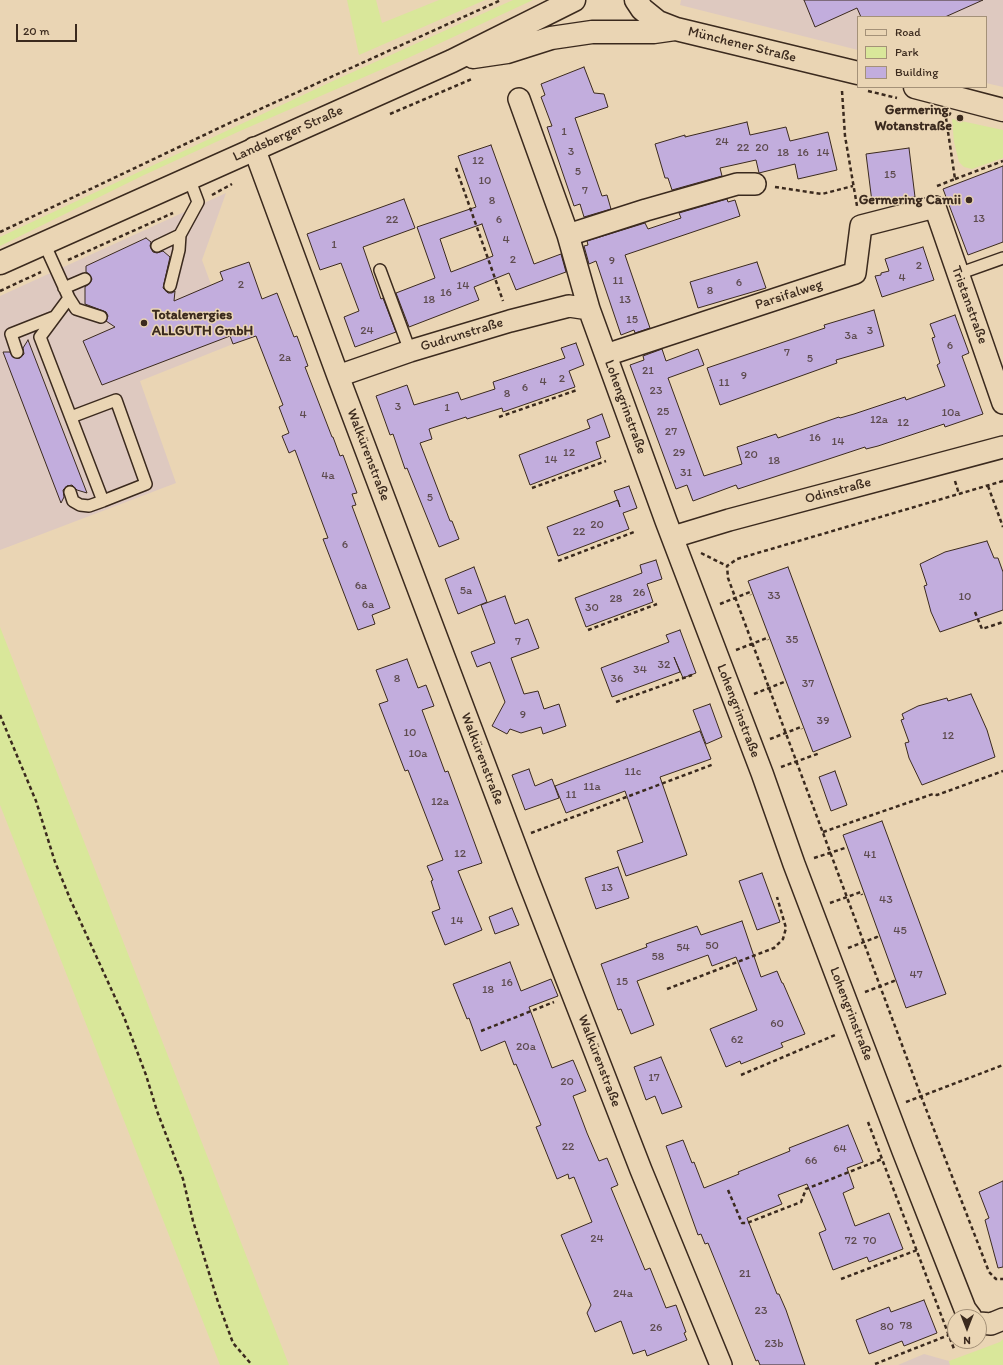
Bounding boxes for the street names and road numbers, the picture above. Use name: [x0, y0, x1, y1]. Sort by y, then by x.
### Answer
street label: Münchener Straße: [686, 23, 798, 67]
street label: Landsberger Straße: [230, 102, 346, 166]
street label: Tristanstraße: [947, 264, 991, 346]
street label: Parsifalweg: [753, 276, 825, 314]
street label: Gudrunstraße: [419, 314, 505, 356]
street label: Lohengrinstraße: [600, 358, 650, 456]
street label: Walkürenstraße: [343, 407, 393, 503]
street label: Odinstraße: [803, 474, 873, 508]
street label: Lohengrinstraße: [712, 662, 764, 760]
street label: Walkürenstraße: [457, 711, 507, 807]
street label: Lohengrinstraße: [825, 965, 877, 1063]
street label: Walkürenstraße: [574, 1013, 624, 1109]

